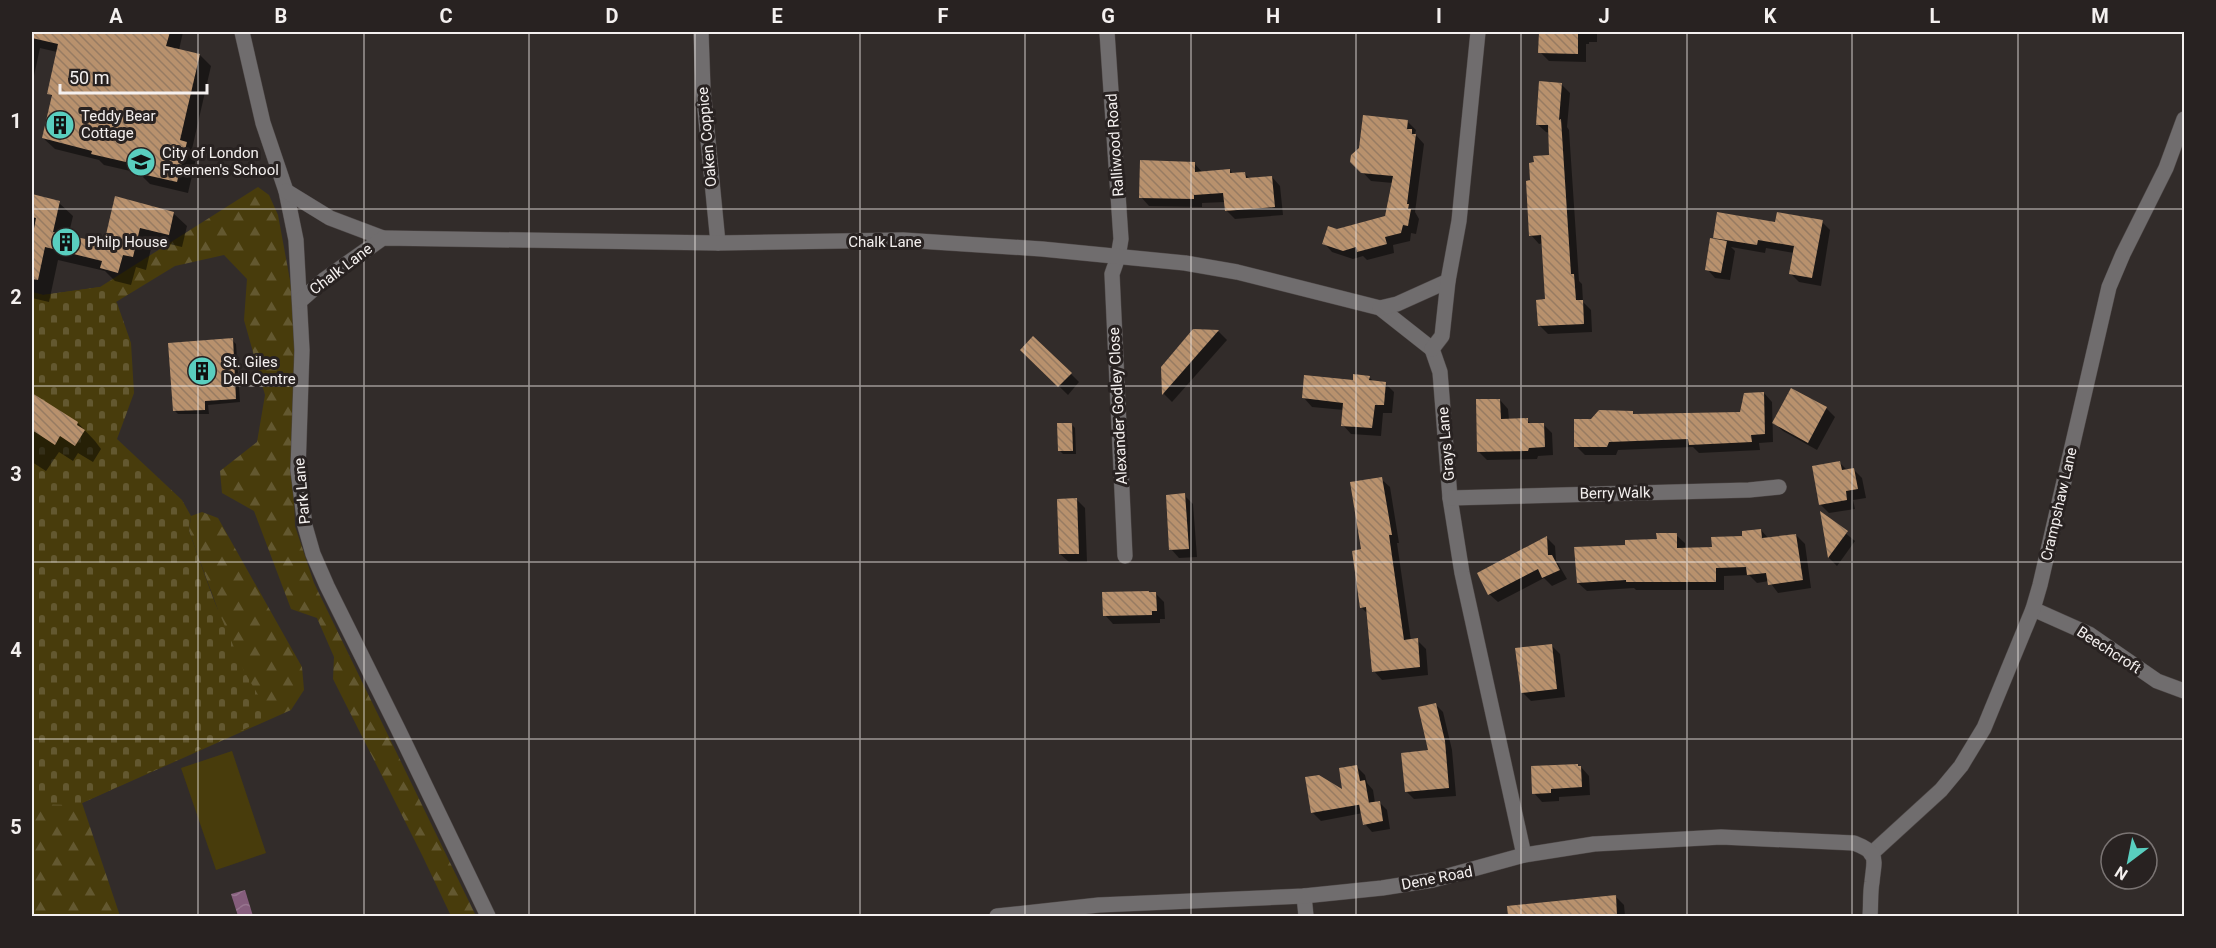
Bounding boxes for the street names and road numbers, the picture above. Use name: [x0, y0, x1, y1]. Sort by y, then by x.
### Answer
street label: Oaken Coppice: [694, 86, 720, 188]
street label: Ralliwood Road: [1102, 93, 1128, 197]
street label: Chalk Lane: [848, 233, 922, 251]
street label: Chalk Lane: [306, 240, 376, 298]
street label: Alexander Godley Close: [1105, 327, 1131, 485]
street label: Grays Lane: [1434, 406, 1458, 482]
street label: Crampshaw Lane: [2037, 445, 2081, 562]
street label: Park Lane: [290, 457, 314, 525]
street label: Berry Walk: [1579, 483, 1651, 503]
street label: Beechcroft: [2074, 623, 2145, 677]
street label: Dene Road: [1400, 862, 1474, 894]

